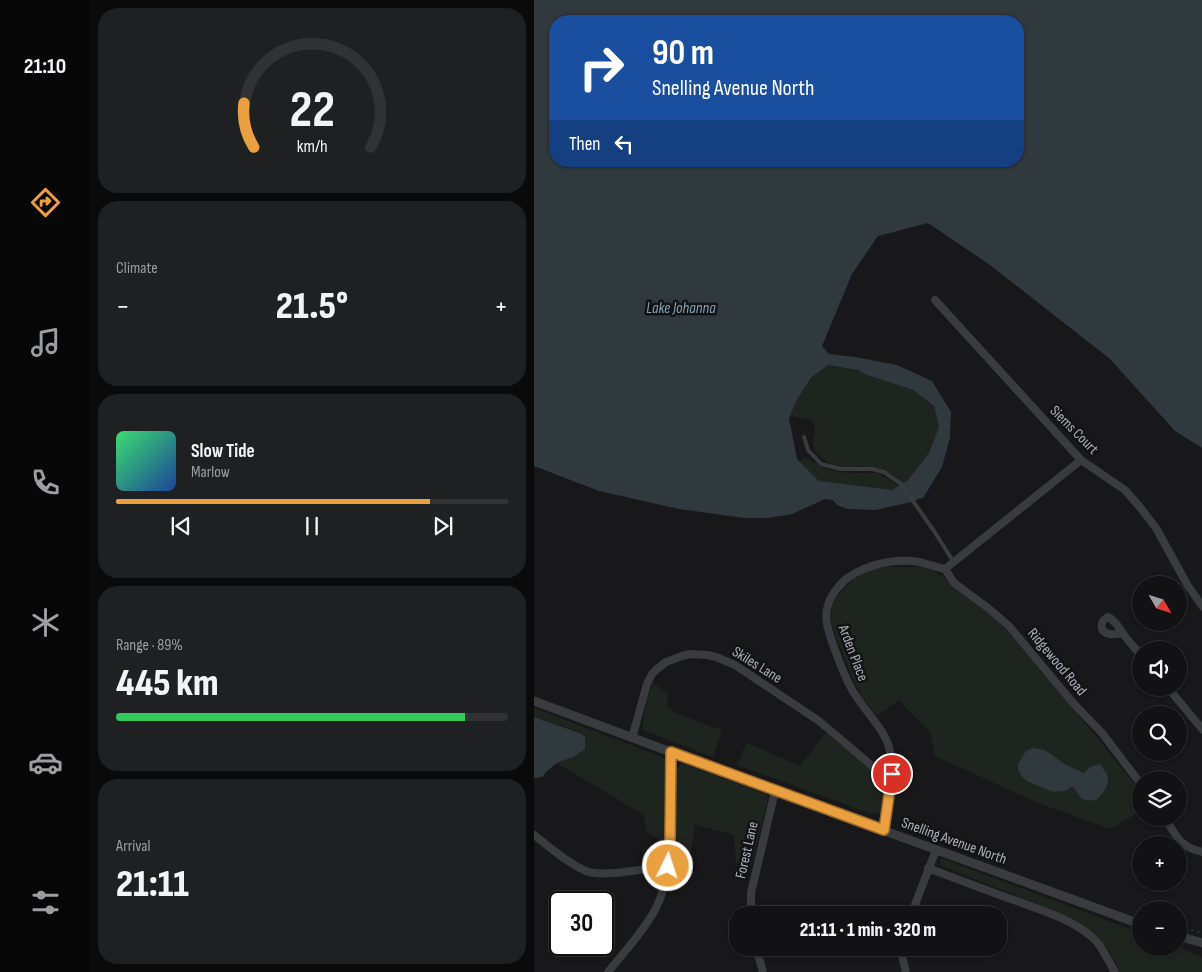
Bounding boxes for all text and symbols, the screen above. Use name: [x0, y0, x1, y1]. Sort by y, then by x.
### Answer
text: 90 m: [652, 32, 714, 75]
icon: right: [569, 35, 634, 100]
text: 21:10: [24, 53, 66, 80]
text: Snelling Avenue North: [652, 75, 814, 102]
text: 22: [289, 79, 335, 142]
icon: left: [610, 130, 638, 158]
text: Then: [569, 133, 600, 156]
text: km/h: [297, 136, 327, 157]
icon: directions: [28, 185, 63, 220]
text: Climate: [116, 259, 158, 278]
text: 21.5°: [276, 284, 348, 329]
text: −: [116, 290, 130, 323]
text: +: [494, 290, 508, 323]
water label: Lake Johanna: [646, 299, 716, 318]
icon: music: [28, 325, 63, 360]
street label: Siems Court: [1046, 402, 1103, 459]
text: Slow Tide: [191, 440, 255, 463]
text: Marlow: [191, 463, 230, 482]
icon: phone: [28, 465, 63, 500]
icon: previous: [167, 512, 195, 540]
icon: pause: [298, 512, 326, 540]
icon: next: [429, 512, 457, 540]
north arrow: [1132, 576, 1186, 631]
map controls: [1132, 576, 1187, 956]
icon: climate: [28, 605, 63, 640]
street label: Arden Place: [833, 621, 872, 684]
street label: Ridgewood Road: [1023, 624, 1091, 700]
text: Range · 89%: [116, 636, 183, 655]
button: sound: [1132, 641, 1187, 696]
street label: Skiles Lane: [729, 642, 785, 688]
text: 445 km: [116, 661, 219, 706]
button: search: [1132, 706, 1187, 761]
icon: car: [28, 745, 63, 780]
pin: [871, 753, 913, 795]
icon: arrive: [878, 760, 906, 788]
button: layers: [1132, 771, 1187, 826]
street label: Snelling Avenue North: [899, 813, 1009, 869]
street label: Forest Lane: [731, 820, 763, 880]
button: +: [1132, 836, 1187, 891]
text: Arrival: [116, 837, 150, 856]
position arrow: [641, 839, 693, 891]
text: 21:11: [116, 862, 189, 907]
icon: filters: [28, 885, 63, 920]
speed limit sign: 30: [549, 891, 614, 956]
button: −: [1132, 901, 1187, 956]
text: 21:11 · 1 min · 320 m: [800, 919, 936, 942]

